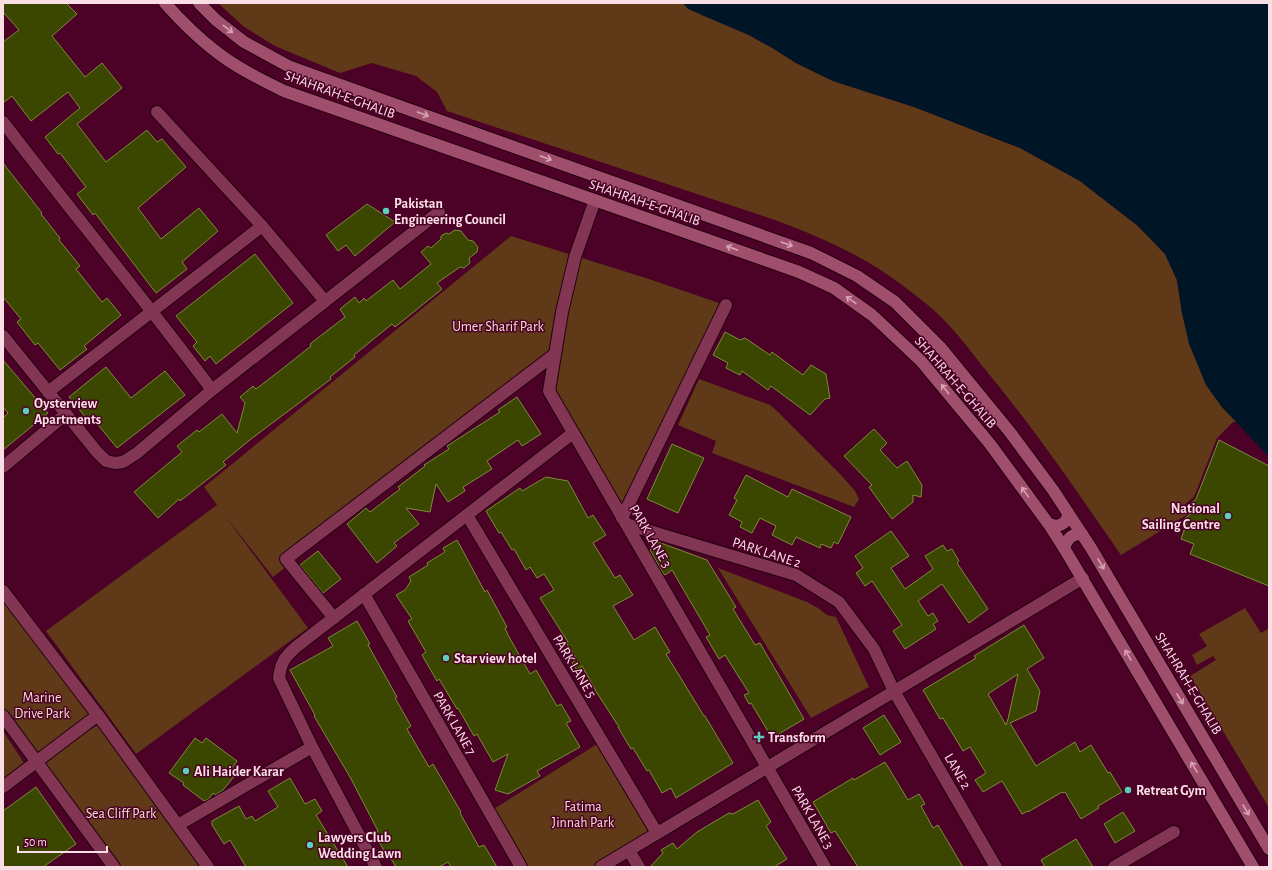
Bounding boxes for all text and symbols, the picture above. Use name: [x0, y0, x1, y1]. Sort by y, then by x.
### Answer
one-way arrow: [223, 25, 234, 34]
street label: SHAHRAH-E-GHALIB: [283, 68, 397, 121]
one-way arrow: [417, 111, 429, 119]
one-way arrow: [539, 155, 552, 162]
street label: SHAHRAH-E-GHALIB: [587, 177, 702, 229]
place label: Pakistan Engineering Council: [394, 197, 506, 227]
marker: Pakistan Engineering Council: [381, 206, 391, 216]
one-way arrow: [780, 241, 793, 248]
one-way arrow: [727, 244, 739, 252]
one-way arrow: [846, 296, 857, 304]
park label: Umer Sharif Park: [452, 320, 544, 334]
street label: SHAHRAH-E-GHALIB: [912, 334, 999, 431]
one-way arrow: [940, 384, 949, 395]
place label: Oysterview Apartments: [34, 397, 101, 427]
marker: Oysterview Apartments: [21, 406, 31, 416]
one-way arrow: [1021, 486, 1029, 497]
street label: PARK LANE 3: [626, 502, 674, 571]
place label: National Sailing Centre: [1142, 502, 1220, 532]
marker: National Sailing Centre: [1223, 511, 1233, 521]
street label: PARK LANE 2: [731, 535, 803, 571]
one-way arrow: [1097, 558, 1105, 570]
street label: SHAHRAH-E-GHALIB: [1152, 630, 1224, 737]
street label: PARK LANE 5: [550, 633, 598, 701]
one-way arrow: [1123, 649, 1131, 661]
place label: Star view hotel: [454, 652, 537, 666]
marker: Star view hotel: [441, 653, 451, 663]
street label: PARK LANE 7: [430, 689, 478, 758]
park label: Marine Drive Park: [14, 691, 70, 721]
one-way arrow: [1177, 693, 1185, 705]
marker: Transform: [753, 731, 765, 743]
place label: Transform: [768, 731, 826, 745]
street label: LANE 2: [941, 751, 973, 792]
one-way arrow: [1189, 761, 1197, 773]
place label: Ali Haider Karar: [194, 765, 284, 779]
marker: Ali Haider Karar: [181, 766, 191, 776]
street label: PARK LANE 3: [788, 783, 836, 852]
place label: Retreat Gym: [1136, 784, 1206, 798]
marker: Retreat Gym: [1123, 785, 1133, 795]
park label: Fatima Jinnah Park: [552, 800, 615, 830]
one-way arrow: [1243, 804, 1251, 816]
park label: Sea Cliff Park: [86, 807, 157, 821]
scale bar: [18, 828, 107, 854]
place label: Lawyers Club Wedding Lawn: [318, 831, 401, 861]
text: 50 m: [24, 836, 47, 848]
marker: Lawyers Club Wedding Lawn: [305, 840, 315, 850]

